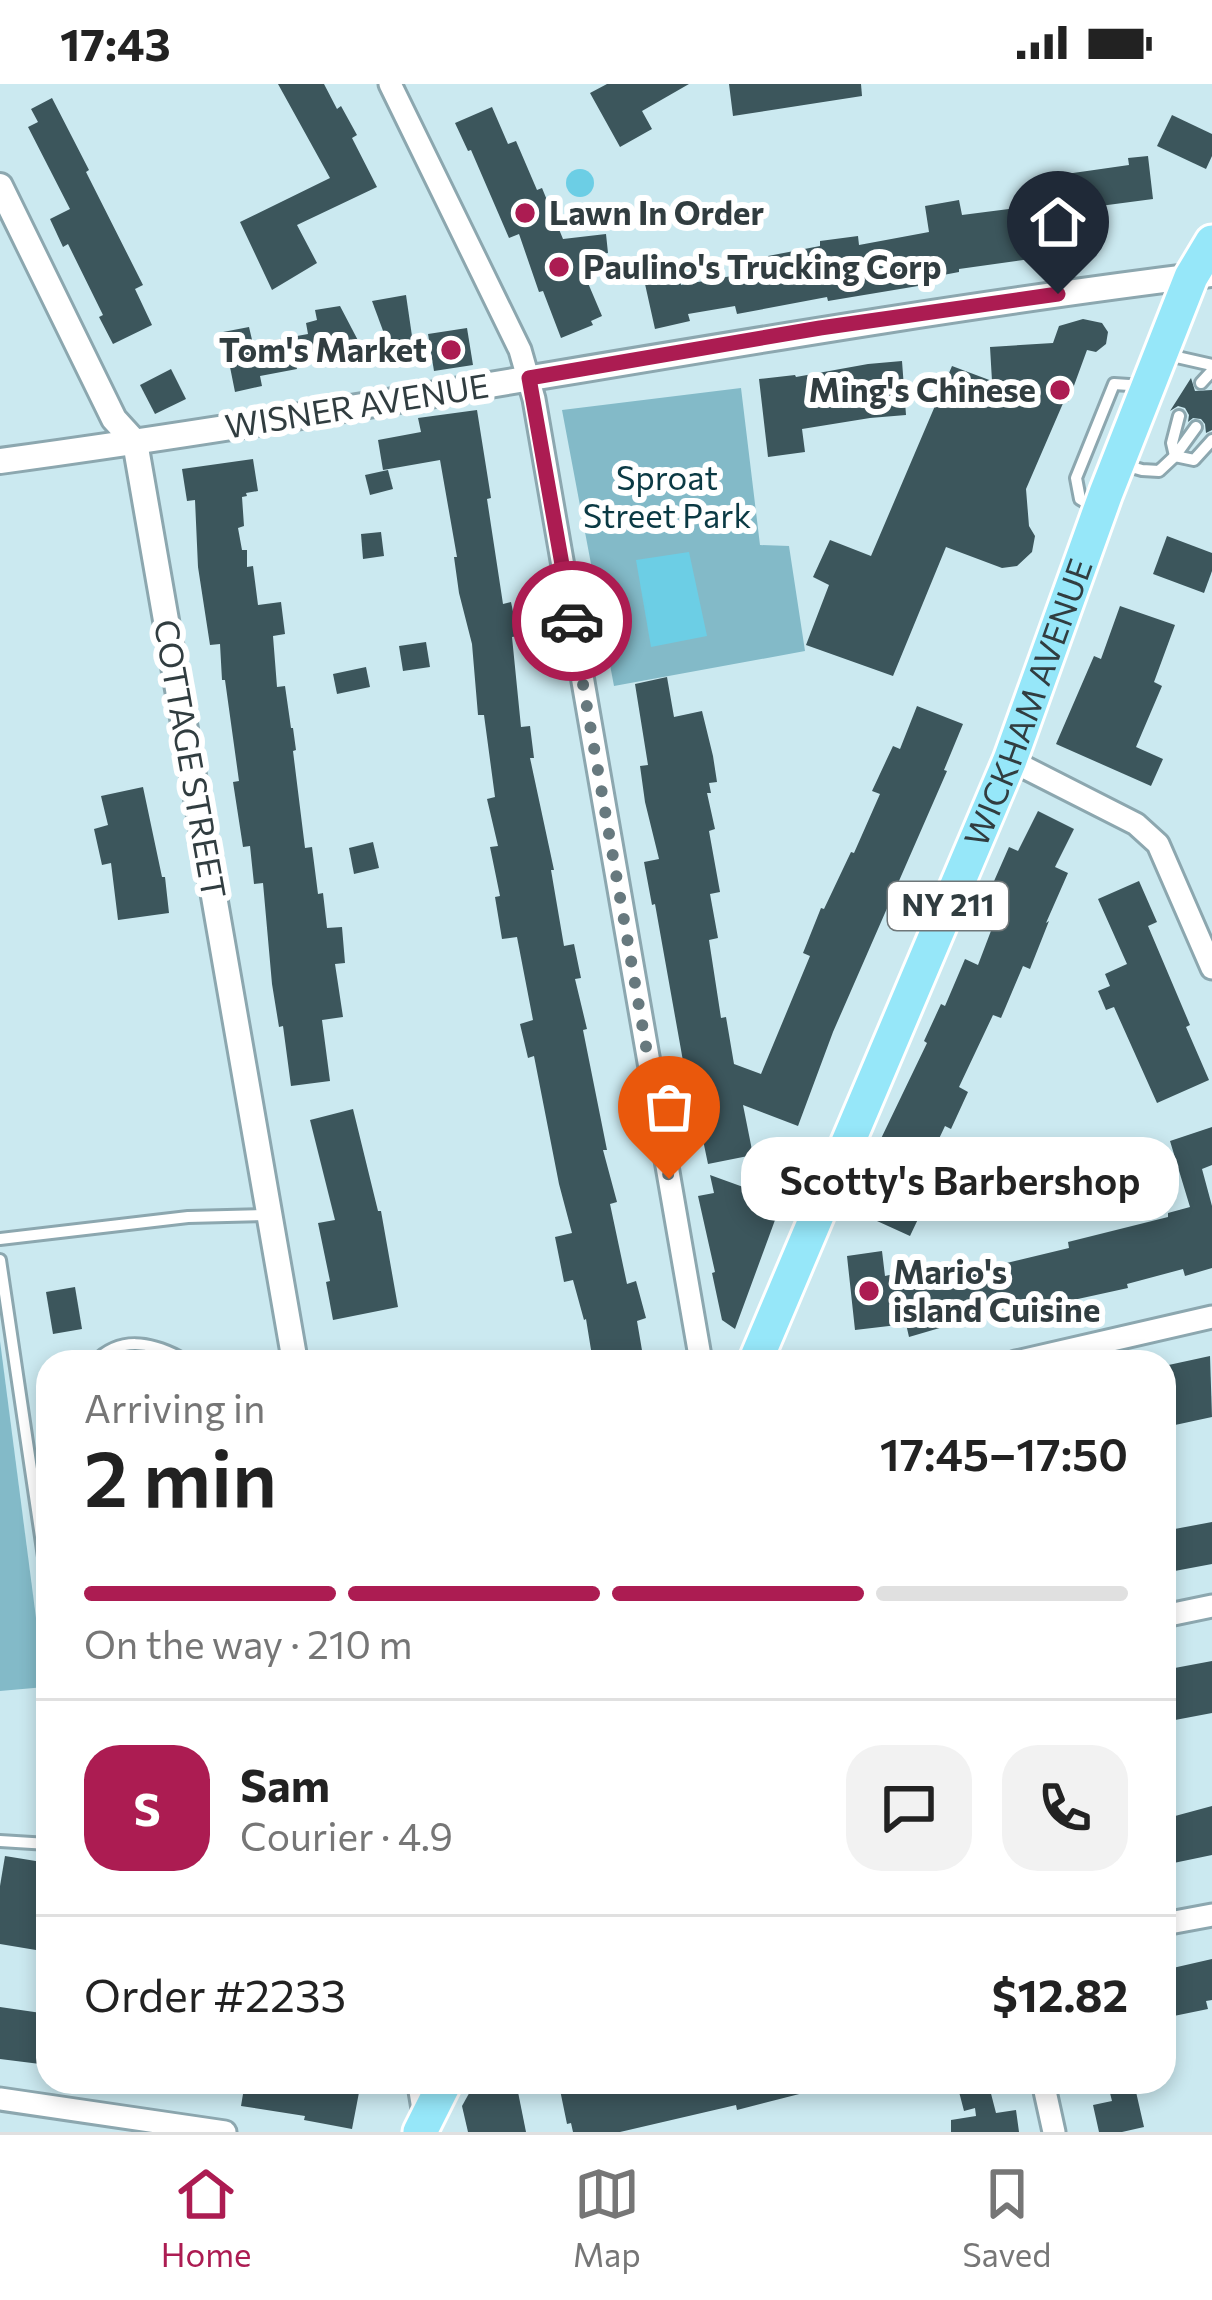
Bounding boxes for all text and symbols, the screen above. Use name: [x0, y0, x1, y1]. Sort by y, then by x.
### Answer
text: 17:43: [60, 15, 171, 70]
pin: [1007, 171, 1109, 294]
icon: home: [1025, 189, 1091, 255]
place label: Lawn In Order: [549, 191, 764, 232]
marker: Lawn In Order: [512, 200, 538, 226]
place label: Paulino's Trucking Corp: [583, 245, 942, 286]
marker: Paulino's Trucking Corp: [546, 254, 572, 280]
place label: Tom's Market: [219, 328, 427, 369]
marker: Tom's Market: [438, 337, 464, 363]
street label: WISNER AVENUE: [222, 363, 491, 446]
place label: Ming's Chinese: [809, 368, 1036, 409]
marker: Ming's Chinese: [1047, 377, 1073, 403]
park label: Sproat Street Park: [583, 456, 751, 535]
street label: WICKHAM AVENUE: [954, 553, 1100, 852]
courier: [512, 561, 632, 681]
icon: car: [539, 588, 605, 654]
street label: COTTAGE STREET: [147, 616, 236, 901]
road number: NY 211: [888, 882, 1008, 930]
pin: [618, 1056, 720, 1179]
icon: bag: [636, 1074, 702, 1140]
callout: Scotty's Barbershop: [741, 1137, 1179, 1221]
text: Scotty's Barbershop: [780, 1155, 1140, 1203]
place label: Mario's island Cuisine: [893, 1250, 1100, 1329]
marker: Mario's island Cuisine: [856, 1278, 882, 1304]
text: Arriving in: [84, 1383, 265, 1431]
text: 17:45–17:50: [880, 1425, 1128, 1480]
text: 2 min: [84, 1428, 277, 1523]
text: On the way · 210 m: [84, 1619, 412, 1667]
button: chat: [846, 1745, 972, 1871]
button: phone: [1002, 1745, 1128, 1871]
text: Sam: [240, 1756, 330, 1811]
text: S: [133, 1780, 161, 1835]
text: Courier · 4.9: [240, 1811, 453, 1859]
text: Order #2233: [84, 1966, 346, 2021]
text: $12.82: [992, 1966, 1128, 2021]
tab: Home: [161, 2161, 251, 2274]
tab: Map: [573, 2161, 641, 2274]
tab: Saved: [962, 2161, 1051, 2274]

